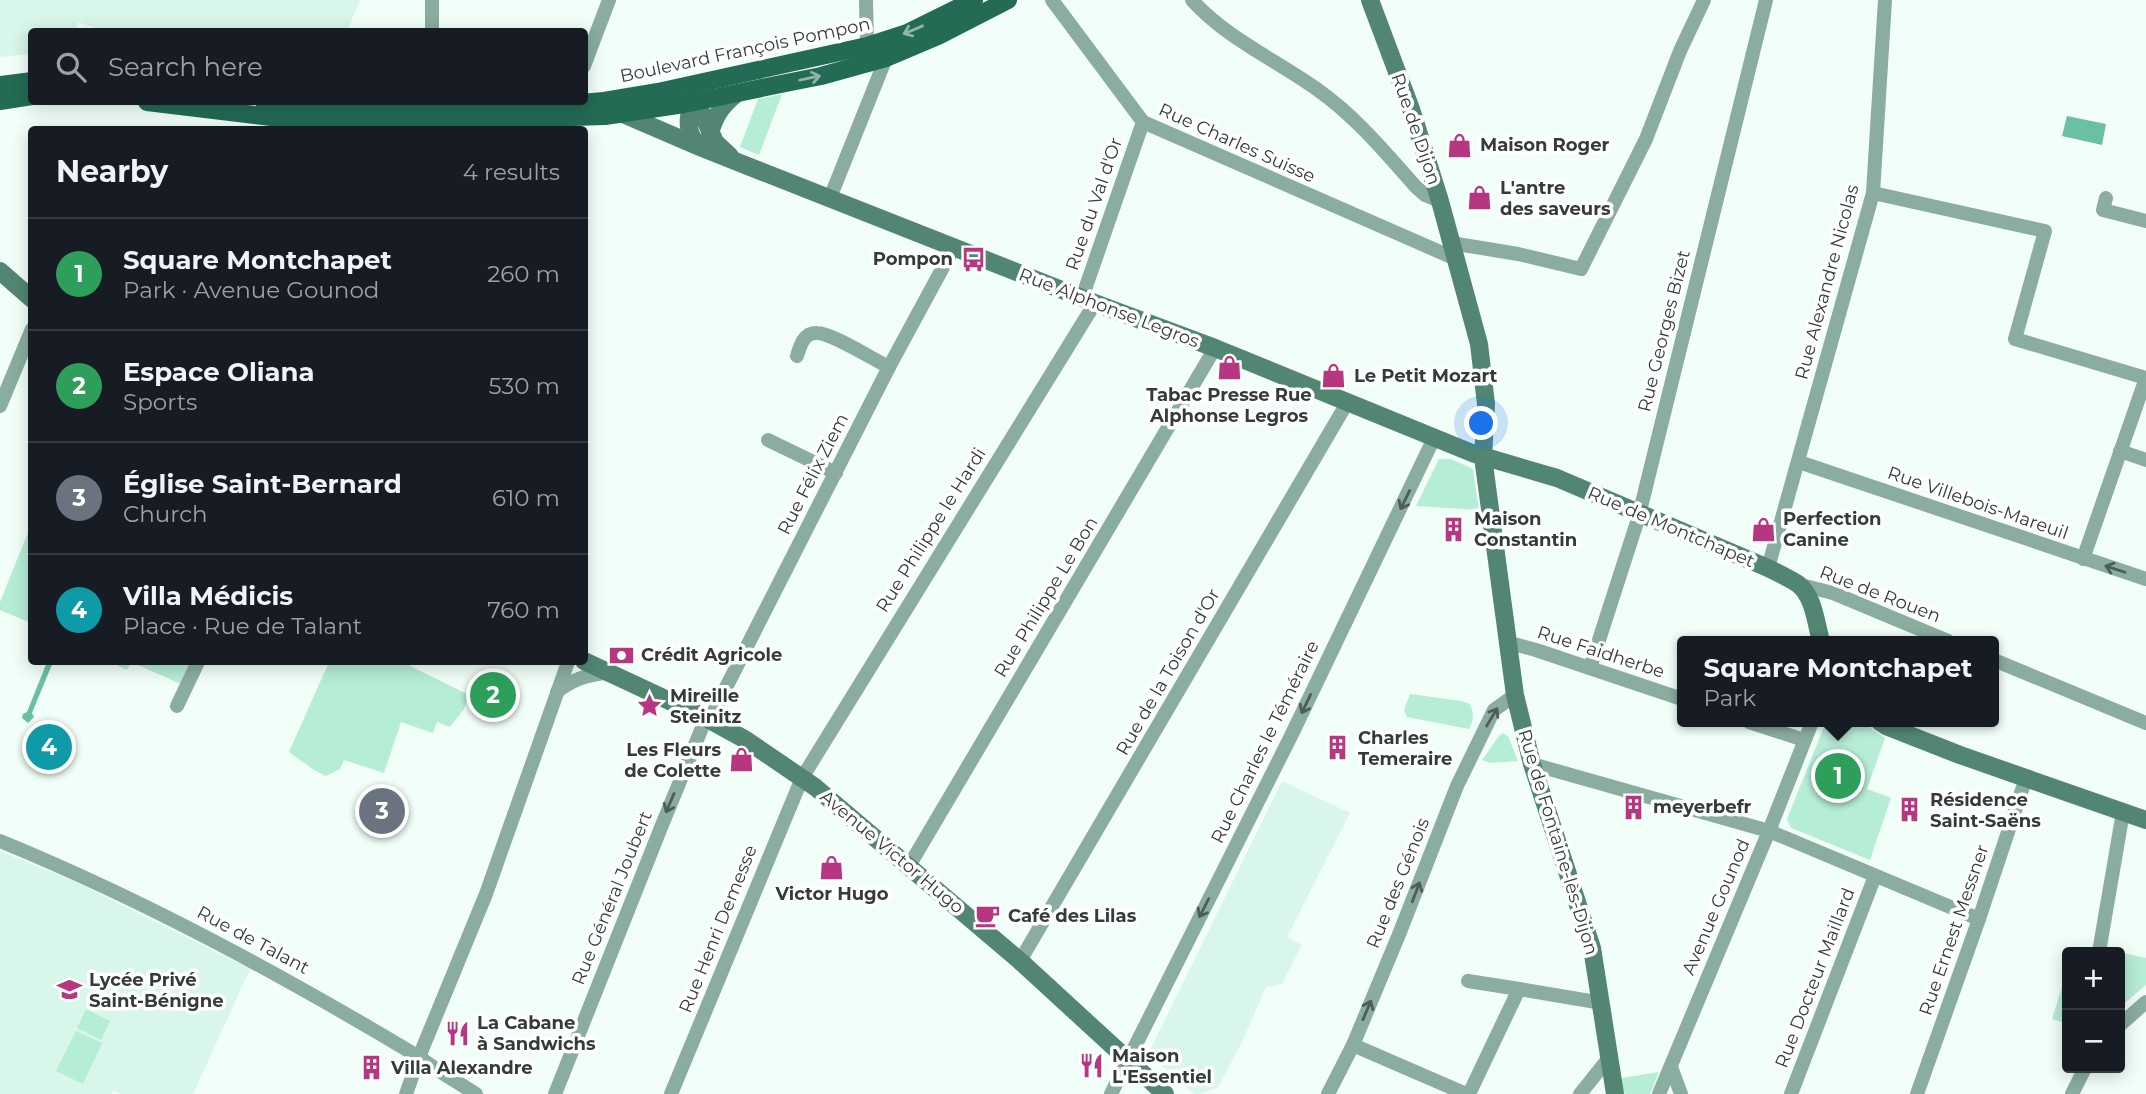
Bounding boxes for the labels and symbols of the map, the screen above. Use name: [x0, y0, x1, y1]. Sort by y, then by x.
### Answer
street label: Boulevard François Pompon: [618, 13, 872, 87]
one-way arrow: [903, 24, 924, 37]
street label: Rue de Dijon: [1387, 70, 1445, 188]
one-way arrow: [798, 71, 821, 85]
street label: Rue Charles Suisse: [1155, 99, 1319, 187]
shop icon: Maison Roger: [1446, 131, 1474, 159]
place label: Maison Roger: [1480, 134, 1610, 156]
street label: Rue du Val d'Or: [1061, 135, 1127, 273]
place label: L'antre des saveurs: [1500, 177, 1611, 220]
street label: Rue Alexandre Nicolas: [1790, 182, 1864, 382]
shop icon: L'antre des saveurs: [1466, 184, 1494, 212]
bus stop icon: Pompon: [959, 245, 987, 273]
place label: Pompon: [873, 248, 953, 270]
street label: Rue Georges Bizet: [1633, 248, 1695, 414]
street label: Rue Alphonse Legros: [1016, 263, 1202, 353]
shop icon: Tabac Presse Rue Alphonse Legros: [1215, 354, 1243, 382]
shop icon: Le Petit Mozart: [1320, 362, 1348, 390]
place label: Le Petit Mozart: [1354, 365, 1498, 387]
place label: Tabac Presse Rue Alphonse Legros: [1146, 384, 1312, 427]
your location: [1464, 406, 1498, 440]
street label: Rue Félix Ziem: [773, 410, 853, 538]
street label: Rue Philippe le Hardi: [871, 444, 991, 616]
street label: Rue Villebois-Mareuil: [1885, 462, 2071, 544]
street label: Rue de Montchapet: [1584, 482, 1758, 572]
one-way arrow: [1397, 489, 1410, 510]
place label: Maison Constantin: [1474, 508, 1577, 551]
place label: Perfection Canine: [1783, 508, 1882, 551]
street label: Rue Philippe Le Bon: [989, 513, 1103, 681]
building icon: Maison Constantin: [1440, 515, 1468, 543]
shop icon: Perfection Canine: [1749, 515, 1777, 543]
street label: Rue de Rouen: [1816, 561, 1944, 627]
one-way arrow: [2104, 562, 2126, 574]
street label: Rue de la Toison d'Or: [1111, 585, 1225, 759]
street label: Rue Faidherbe: [1535, 621, 1668, 683]
street label: Rue Charles le Téméraire: [1206, 637, 1324, 847]
bank icon: Crédit Agricole: [607, 641, 635, 669]
place label: Crédit Agricole: [641, 644, 782, 666]
pin: 2: [470, 669, 516, 721]
place label: Mireille Steinitz: [670, 685, 741, 728]
place icon: Mireille Steinitz: [636, 692, 664, 720]
one-way arrow: [1298, 693, 1312, 714]
one-way arrow: [1485, 708, 1499, 728]
pin: 4: [26, 721, 72, 773]
street label: Rue de Fontaine-lès-Dijon: [1513, 726, 1603, 958]
place label: Charles Temeraire: [1358, 727, 1452, 770]
building icon: Charles Temeraire: [1324, 734, 1352, 762]
place label: Les Fleurs de Colette: [624, 739, 721, 782]
shop icon: Les Fleurs de Colette: [727, 746, 755, 774]
pin: 1: [1815, 750, 1861, 802]
pin: 3: [359, 785, 405, 837]
street label: Avenue Victor Hugo: [816, 786, 968, 918]
place label: Résidence Saint-Saëns: [1930, 789, 2041, 832]
one-way arrow: [663, 792, 676, 814]
building icon: meyerbefr: [1619, 793, 1647, 821]
place label: meyerbefr: [1653, 796, 1752, 818]
building icon: Résidence Saint-Saëns: [1896, 796, 1924, 824]
street label: Rue Général Joubert: [567, 808, 657, 988]
street label: Rue des Génois: [1362, 814, 1434, 952]
street label: Avenue Gounod: [1677, 836, 1755, 978]
street label: Rue Henri Demesse: [674, 842, 762, 1016]
street label: Rue Ernest Messner: [1914, 842, 1994, 1018]
shop icon: Victor Hugo: [818, 853, 846, 881]
one-way arrow: [1410, 882, 1423, 903]
place label: Victor Hugo: [775, 883, 889, 905]
street label: Rue Docteur Maillard: [1770, 885, 1860, 1071]
one-way arrow: [1197, 897, 1211, 918]
street label: Rue de Talant: [193, 901, 313, 979]
cafe icon: Café des Lilas: [974, 902, 1002, 930]
place label: Café des Lilas: [1008, 905, 1137, 927]
place label: Lycée Privé Saint-Bénigne: [89, 969, 224, 1012]
school or university icon: Lycée Privé Saint-Bénigne: [55, 976, 83, 1004]
one-way arrow: [1362, 1000, 1375, 1021]
place label: La Cabane à Sandwichs: [477, 1012, 596, 1055]
restaurant icon: La Cabane à Sandwichs: [443, 1019, 471, 1047]
place label: Maison L'Essentiel: [1112, 1045, 1212, 1088]
restaurant icon: Maison L'Essentiel: [1078, 1052, 1106, 1080]
building icon: Villa Alexandre: [357, 1054, 385, 1082]
place label: Villa Alexandre: [390, 1057, 533, 1079]

